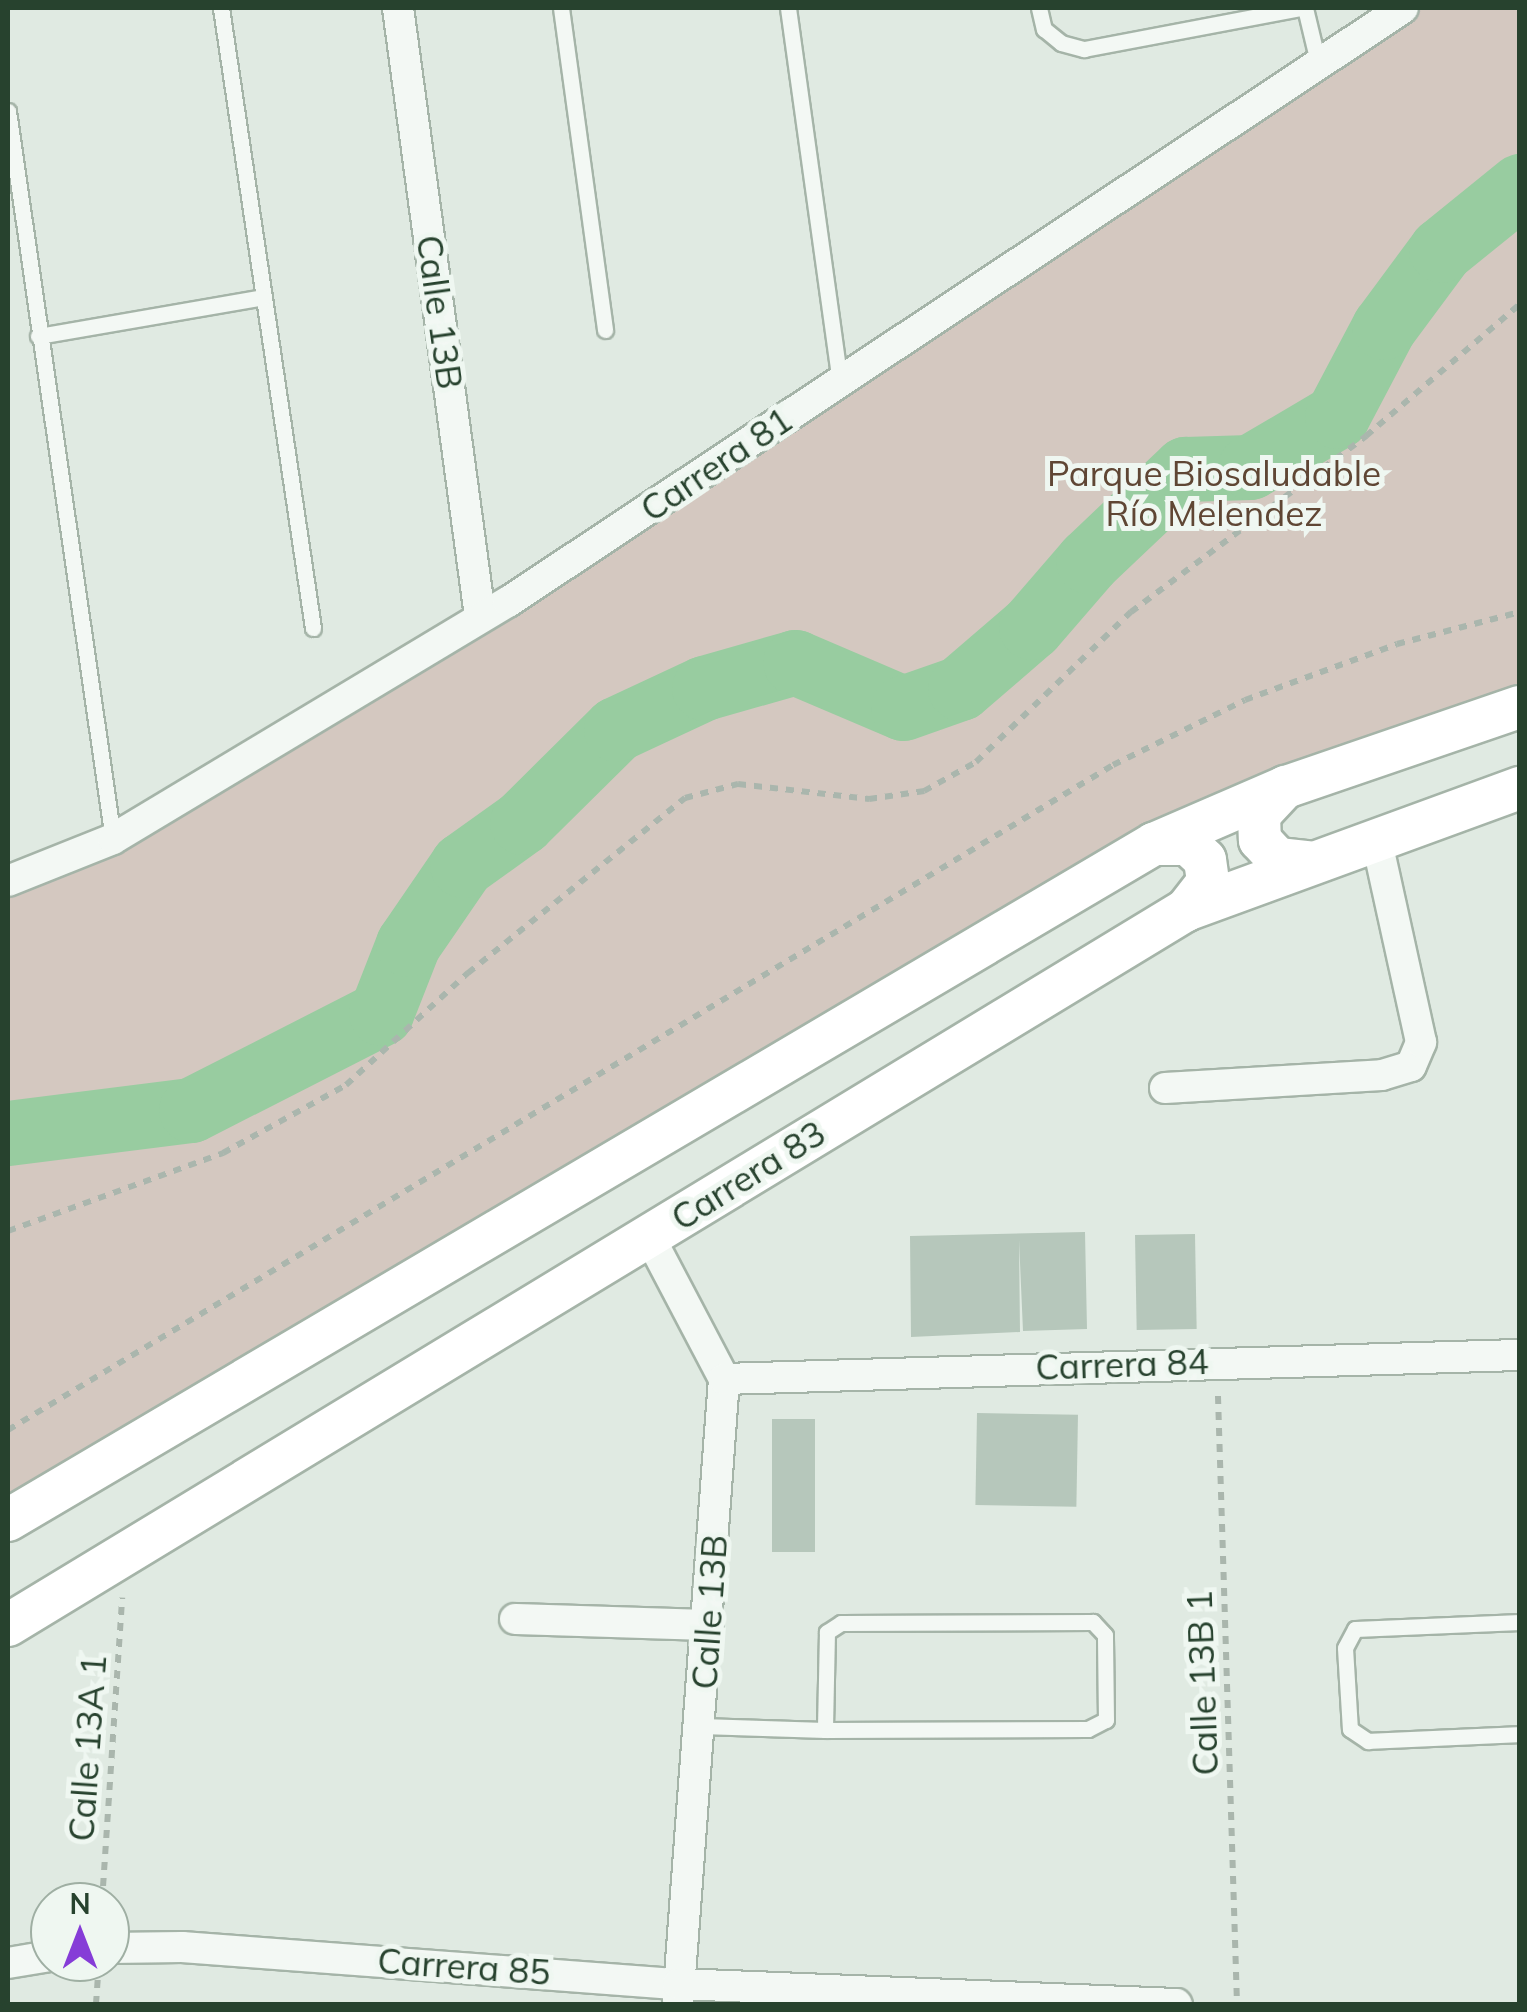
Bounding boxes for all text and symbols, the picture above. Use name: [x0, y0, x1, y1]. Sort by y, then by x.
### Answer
street label: Calle 13B: [408, 232, 472, 392]
street label: Carrera 81: [632, 398, 800, 530]
park label: Parque Biosaludable Río Melendez: [1047, 452, 1381, 534]
street label: Carrera 83: [663, 1111, 833, 1239]
street label: Carrera 84: [1035, 1340, 1209, 1388]
street label: Calle 13B: [683, 1533, 735, 1691]
street label: Calle 13B 1: [1178, 1590, 1226, 1776]
street label: Calle 13A 1: [60, 1653, 114, 1843]
north arrow: [30, 1882, 130, 1982]
text: N: [69, 1886, 91, 1921]
street label: Carrera 85: [376, 1939, 552, 1993]

